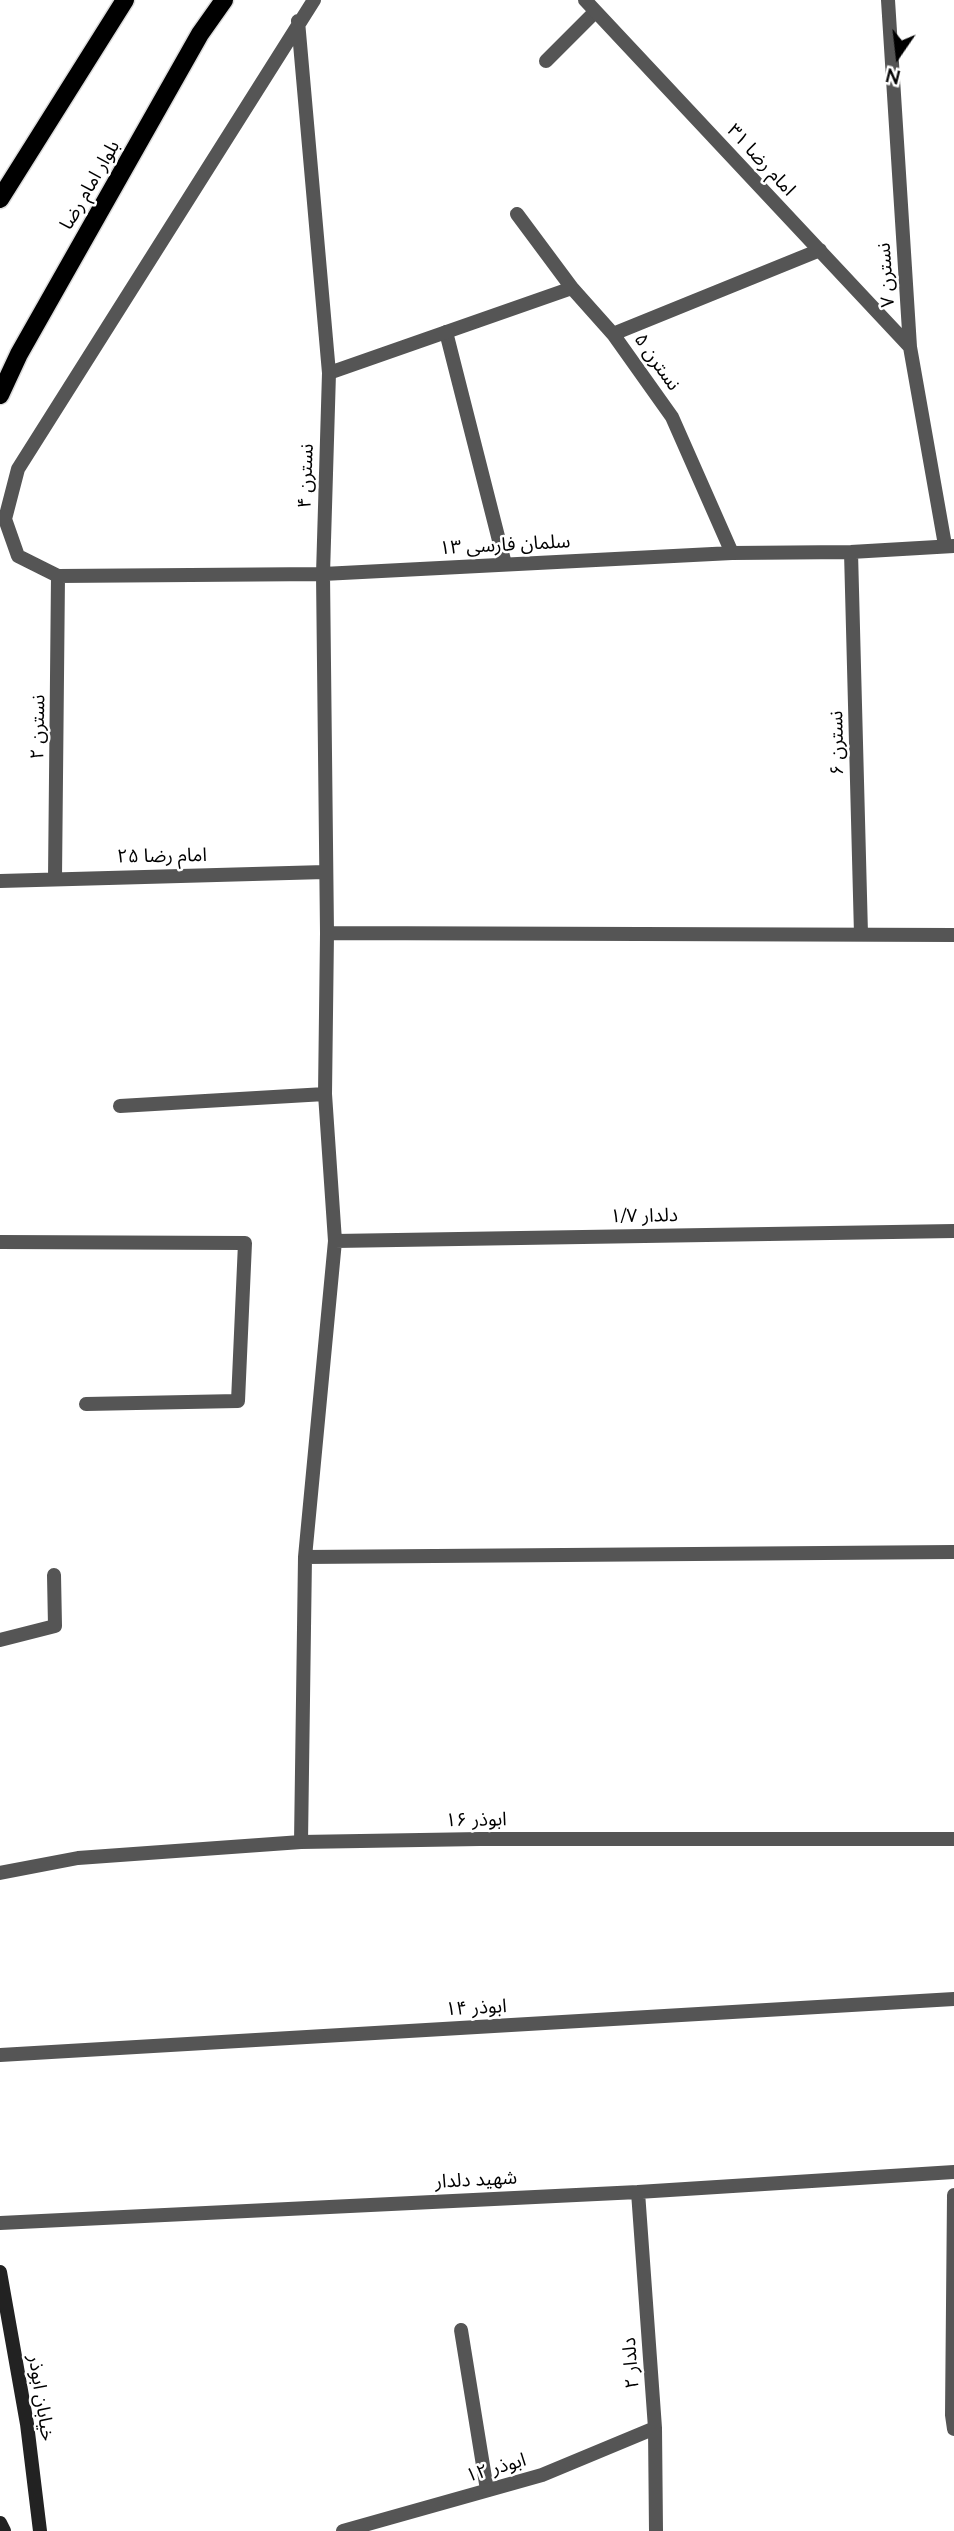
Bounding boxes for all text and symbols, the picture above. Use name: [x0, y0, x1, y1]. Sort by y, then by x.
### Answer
north arrow: [863, 21, 933, 91]
text: N: [883, 63, 903, 90]
street label: امام رضا ۳۱: [722, 119, 800, 201]
street label: بلوار امام رضا: [55, 136, 125, 234]
street label: نسترن ۷: [872, 242, 900, 308]
street label: نسترن ۵: [629, 329, 685, 395]
street label: نسترن ۴: [293, 443, 319, 509]
street label: ۱۳ سلمان فارسی: [439, 530, 571, 560]
street label: نسترن ۲: [26, 694, 50, 760]
street label: نسترن ۶: [825, 710, 849, 776]
street label: امام رضا ۲۵: [117, 844, 207, 868]
street label: دلدار ۱/۷: [610, 1204, 678, 1228]
street label: ابوذر ۱۶: [445, 1808, 507, 1832]
street label: ابوذر ۱۴: [445, 1995, 507, 2021]
street label: شهید دلدار: [434, 2166, 518, 2194]
street label: دلدار ۲: [618, 2337, 644, 2389]
street label: خیابان ابوذر: [23, 2353, 59, 2443]
street label: ابوذر ۱۲: [463, 2449, 529, 2487]

